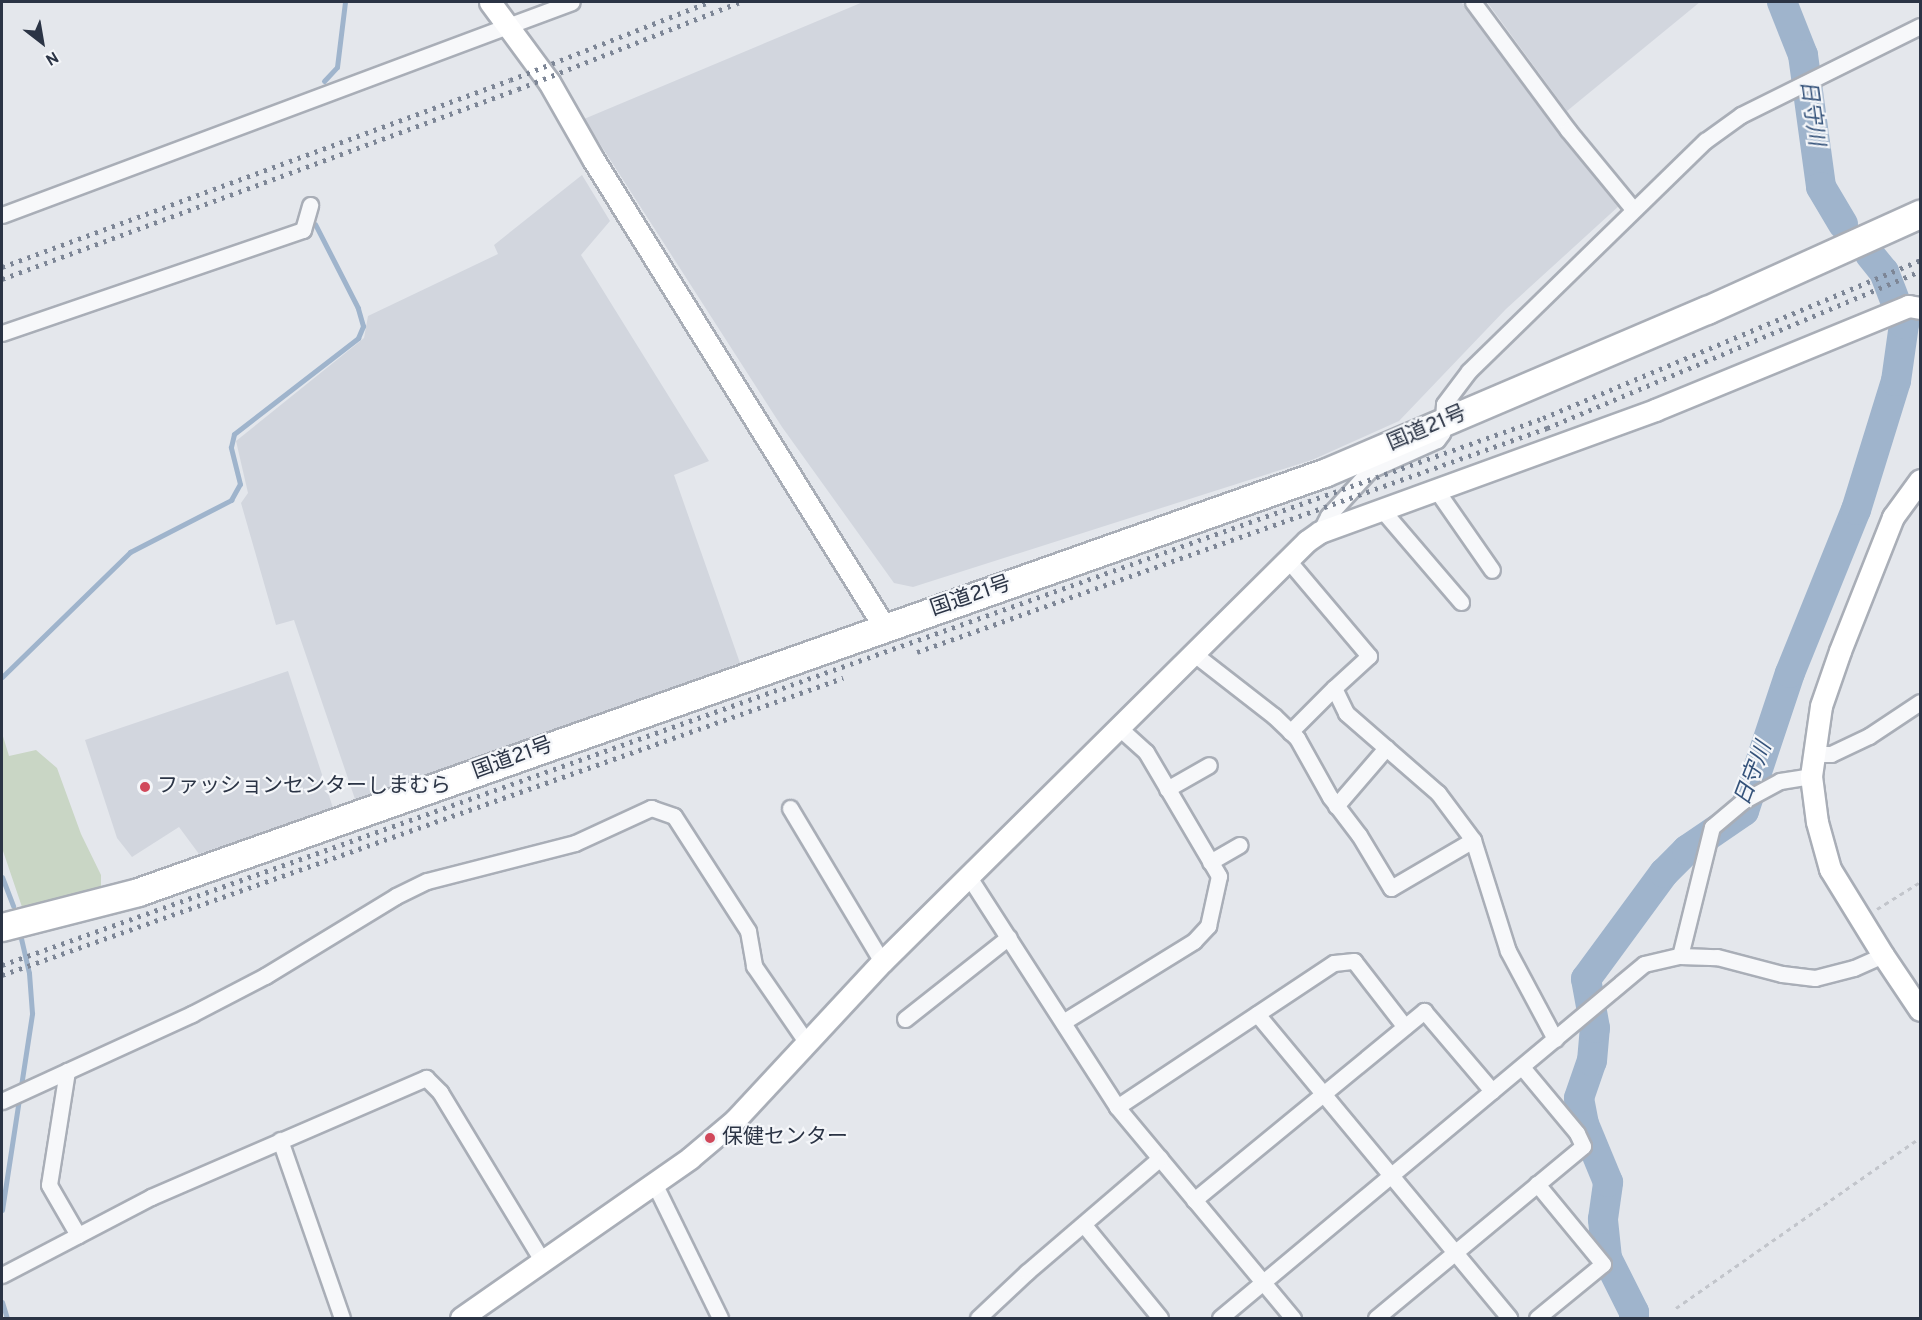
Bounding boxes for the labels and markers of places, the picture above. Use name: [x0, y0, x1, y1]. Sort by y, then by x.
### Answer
place label: ファッションセンターしまむら: [157, 774, 451, 800]
marker: ファッションセンターしまむら: [138, 780, 152, 794]
place label: 保健センター: [722, 1125, 848, 1151]
marker: 保健センター: [703, 1131, 717, 1145]

